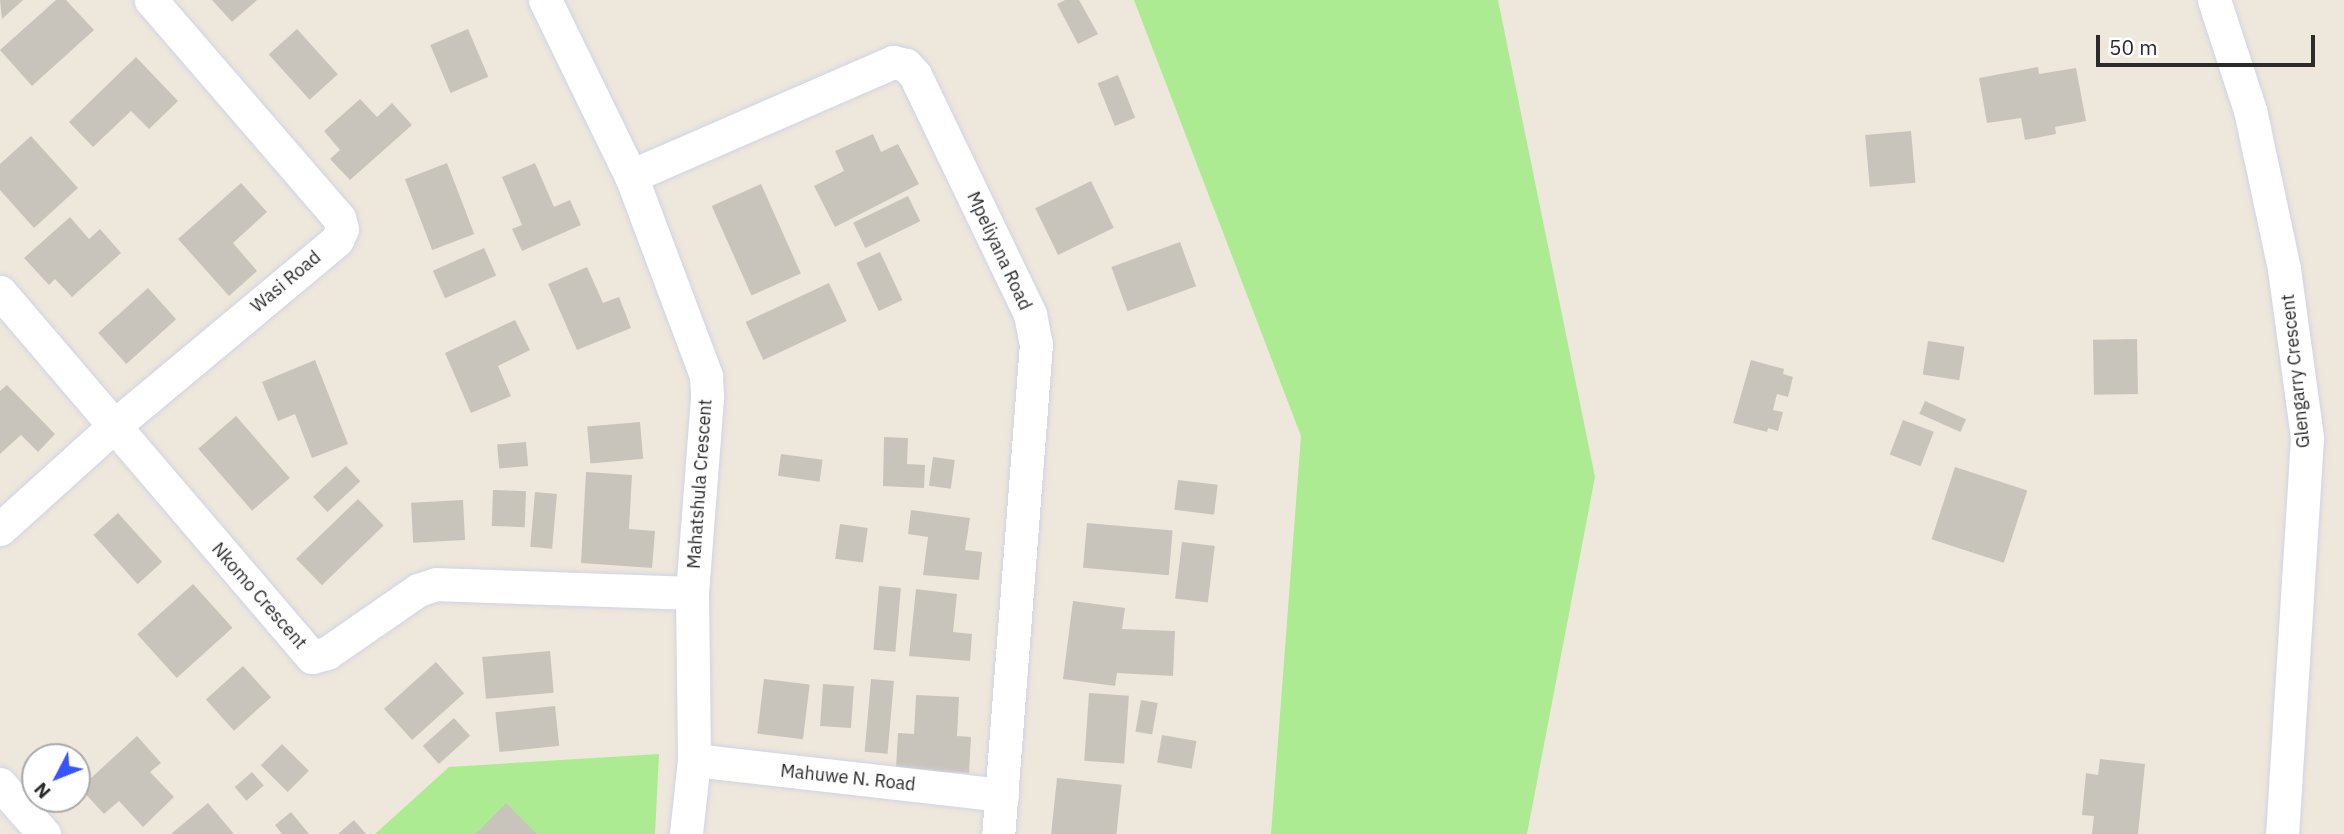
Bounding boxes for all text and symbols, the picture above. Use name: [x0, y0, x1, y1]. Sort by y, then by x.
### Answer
scale bar: [2099, 21, 2318, 65]
text: 50 m: [2109, 33, 2158, 61]
street label: Mpeliyana Road: [962, 188, 1036, 314]
street label: Wasi Road: [247, 247, 325, 317]
street label: Glengarry Crescent: [2277, 293, 2315, 449]
street label: Mahatshula Crescent: [683, 398, 717, 570]
street label: Nkomo Crescent: [207, 538, 311, 654]
north arrow: [21, 743, 91, 813]
street label: Mahuwe N. Road: [779, 760, 917, 796]
text: N: [28, 778, 55, 804]

